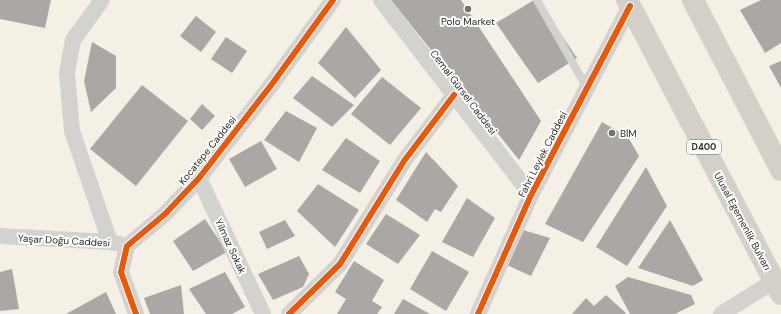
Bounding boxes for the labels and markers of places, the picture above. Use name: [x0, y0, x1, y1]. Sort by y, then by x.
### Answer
marker: Polo Market: [463, 4, 473, 14]
place label: Polo Market: [441, 15, 495, 28]
place label: BİM: [620, 127, 637, 140]
marker: BİM: [607, 128, 617, 138]

